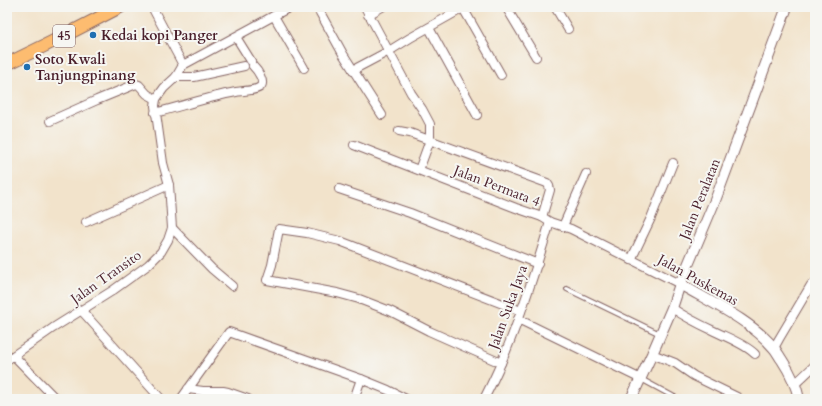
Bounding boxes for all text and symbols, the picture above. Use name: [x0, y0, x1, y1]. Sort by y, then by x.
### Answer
road number: 45: [53, 25, 75, 47]
place label: Kedai kopi Panger: [101, 26, 218, 45]
marker: Kedai kopi Panger: [88, 30, 98, 40]
place label: Soto Kwali Tanjungpinang: [35, 50, 136, 85]
marker: Soto Kwali Tanjungpinang: [22, 62, 32, 72]
street label: Jalan Peralatan: [674, 156, 725, 244]
street label: Jalan Permata 4: [449, 160, 543, 211]
street label: Jalan Transito: [65, 245, 145, 309]
street label: Jalan Puskemas: [653, 249, 742, 310]
street label: Jalan Suka Jaya: [483, 262, 532, 354]

